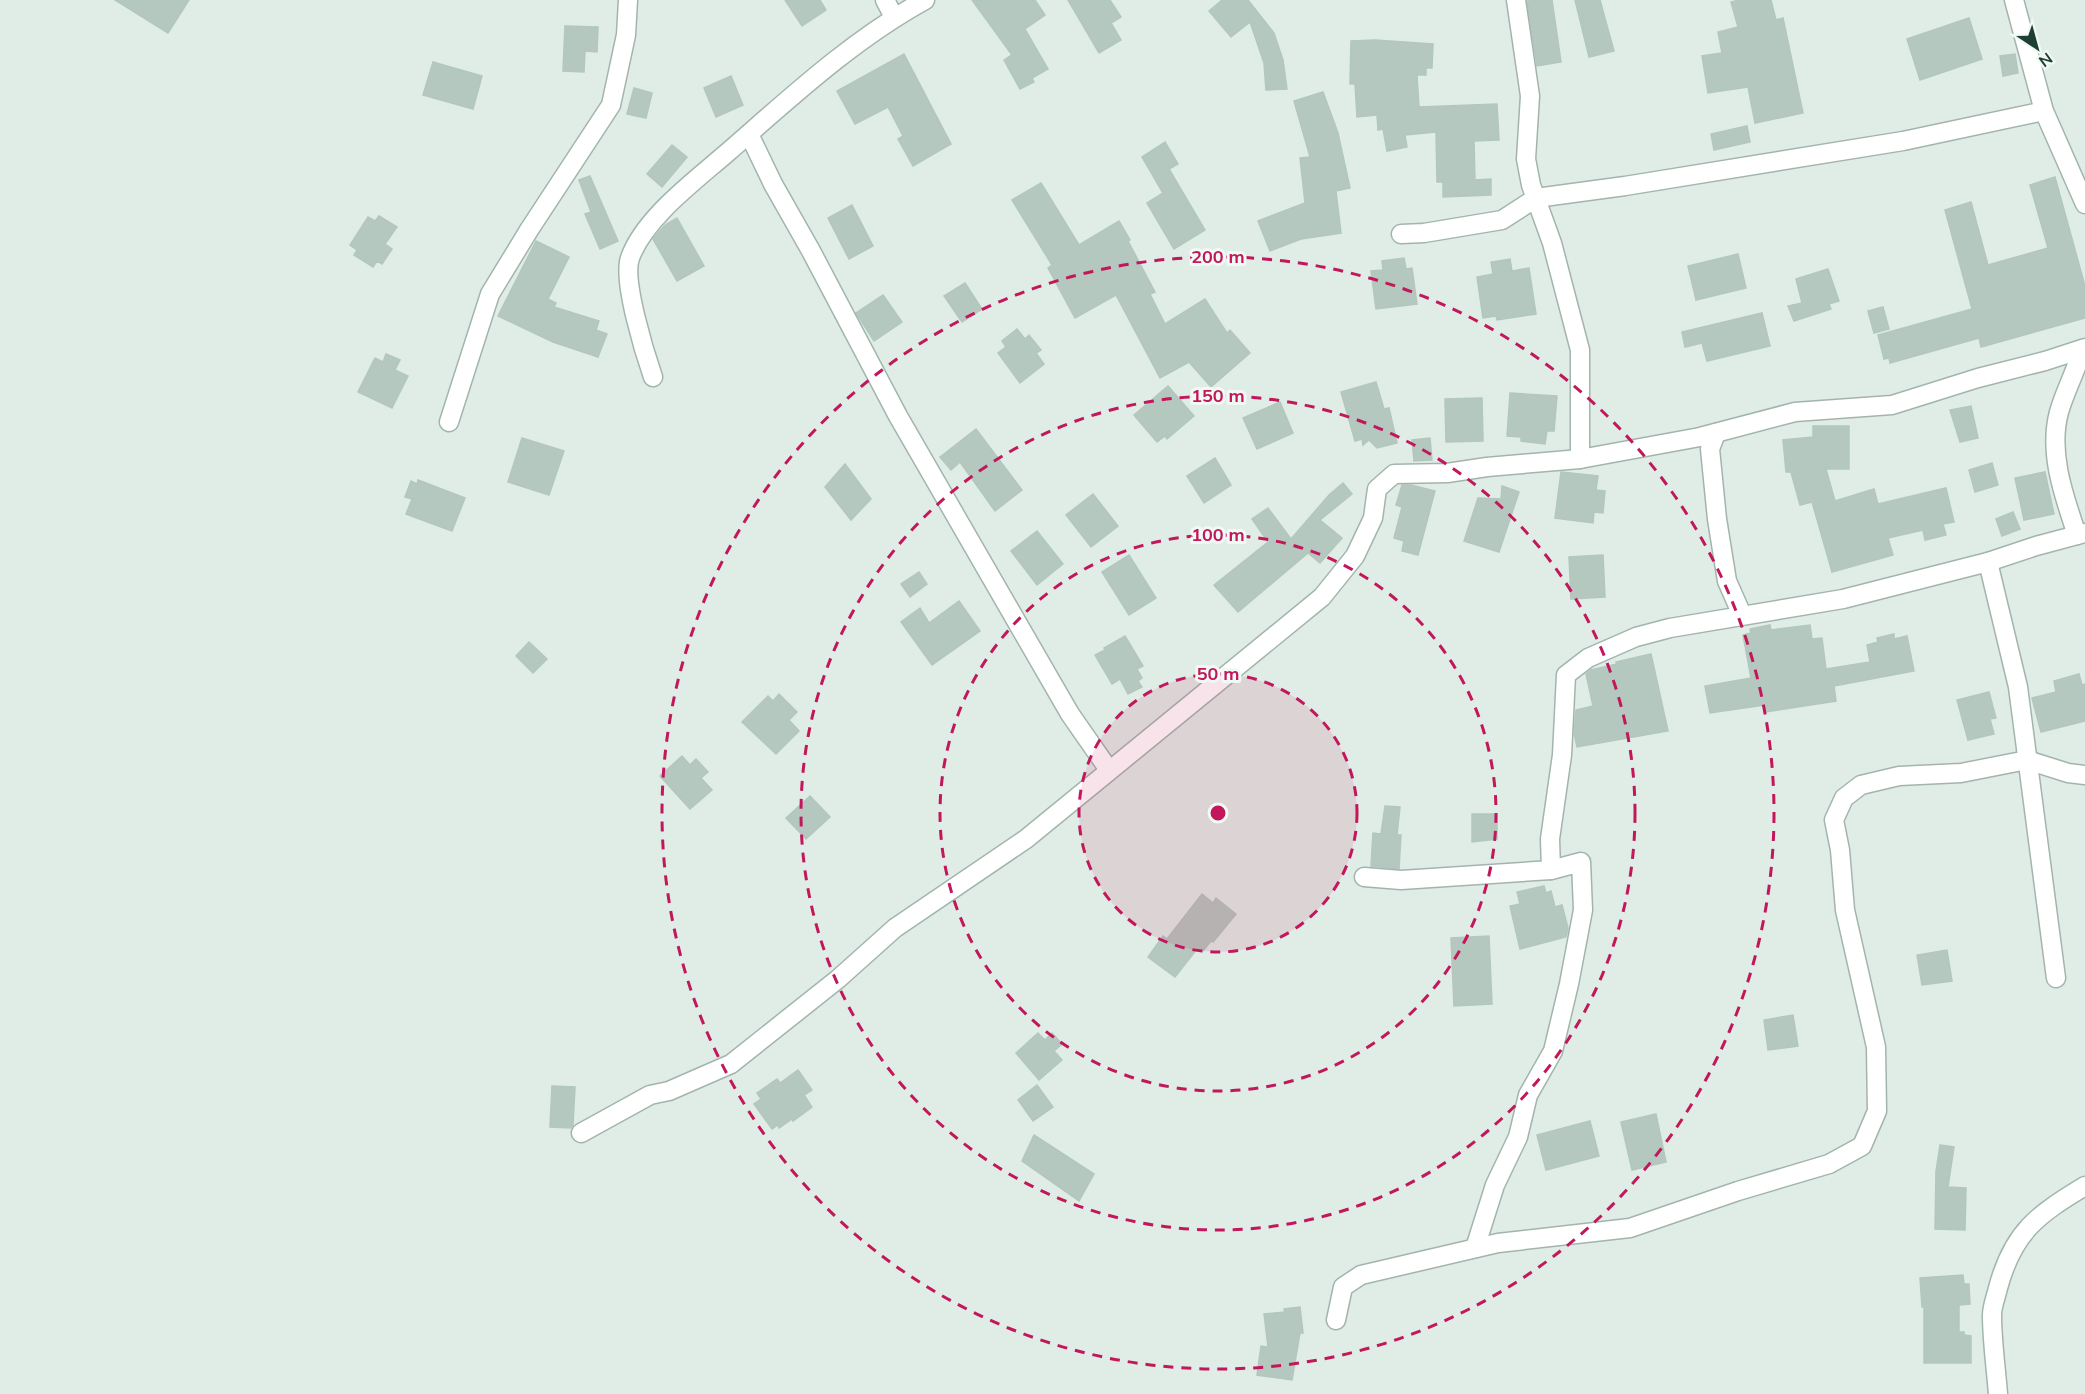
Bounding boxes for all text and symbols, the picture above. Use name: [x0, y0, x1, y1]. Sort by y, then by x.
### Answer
north arrow: [2007, 18, 2067, 78]
text: N: [2035, 48, 2057, 72]
text: 200 m: [1191, 245, 1245, 268]
text: 150 m: [1191, 384, 1245, 407]
text: 100 m: [1191, 523, 1245, 546]
text: 50 m: [1197, 662, 1239, 685]
centre of rings: [1208, 803, 1228, 823]

